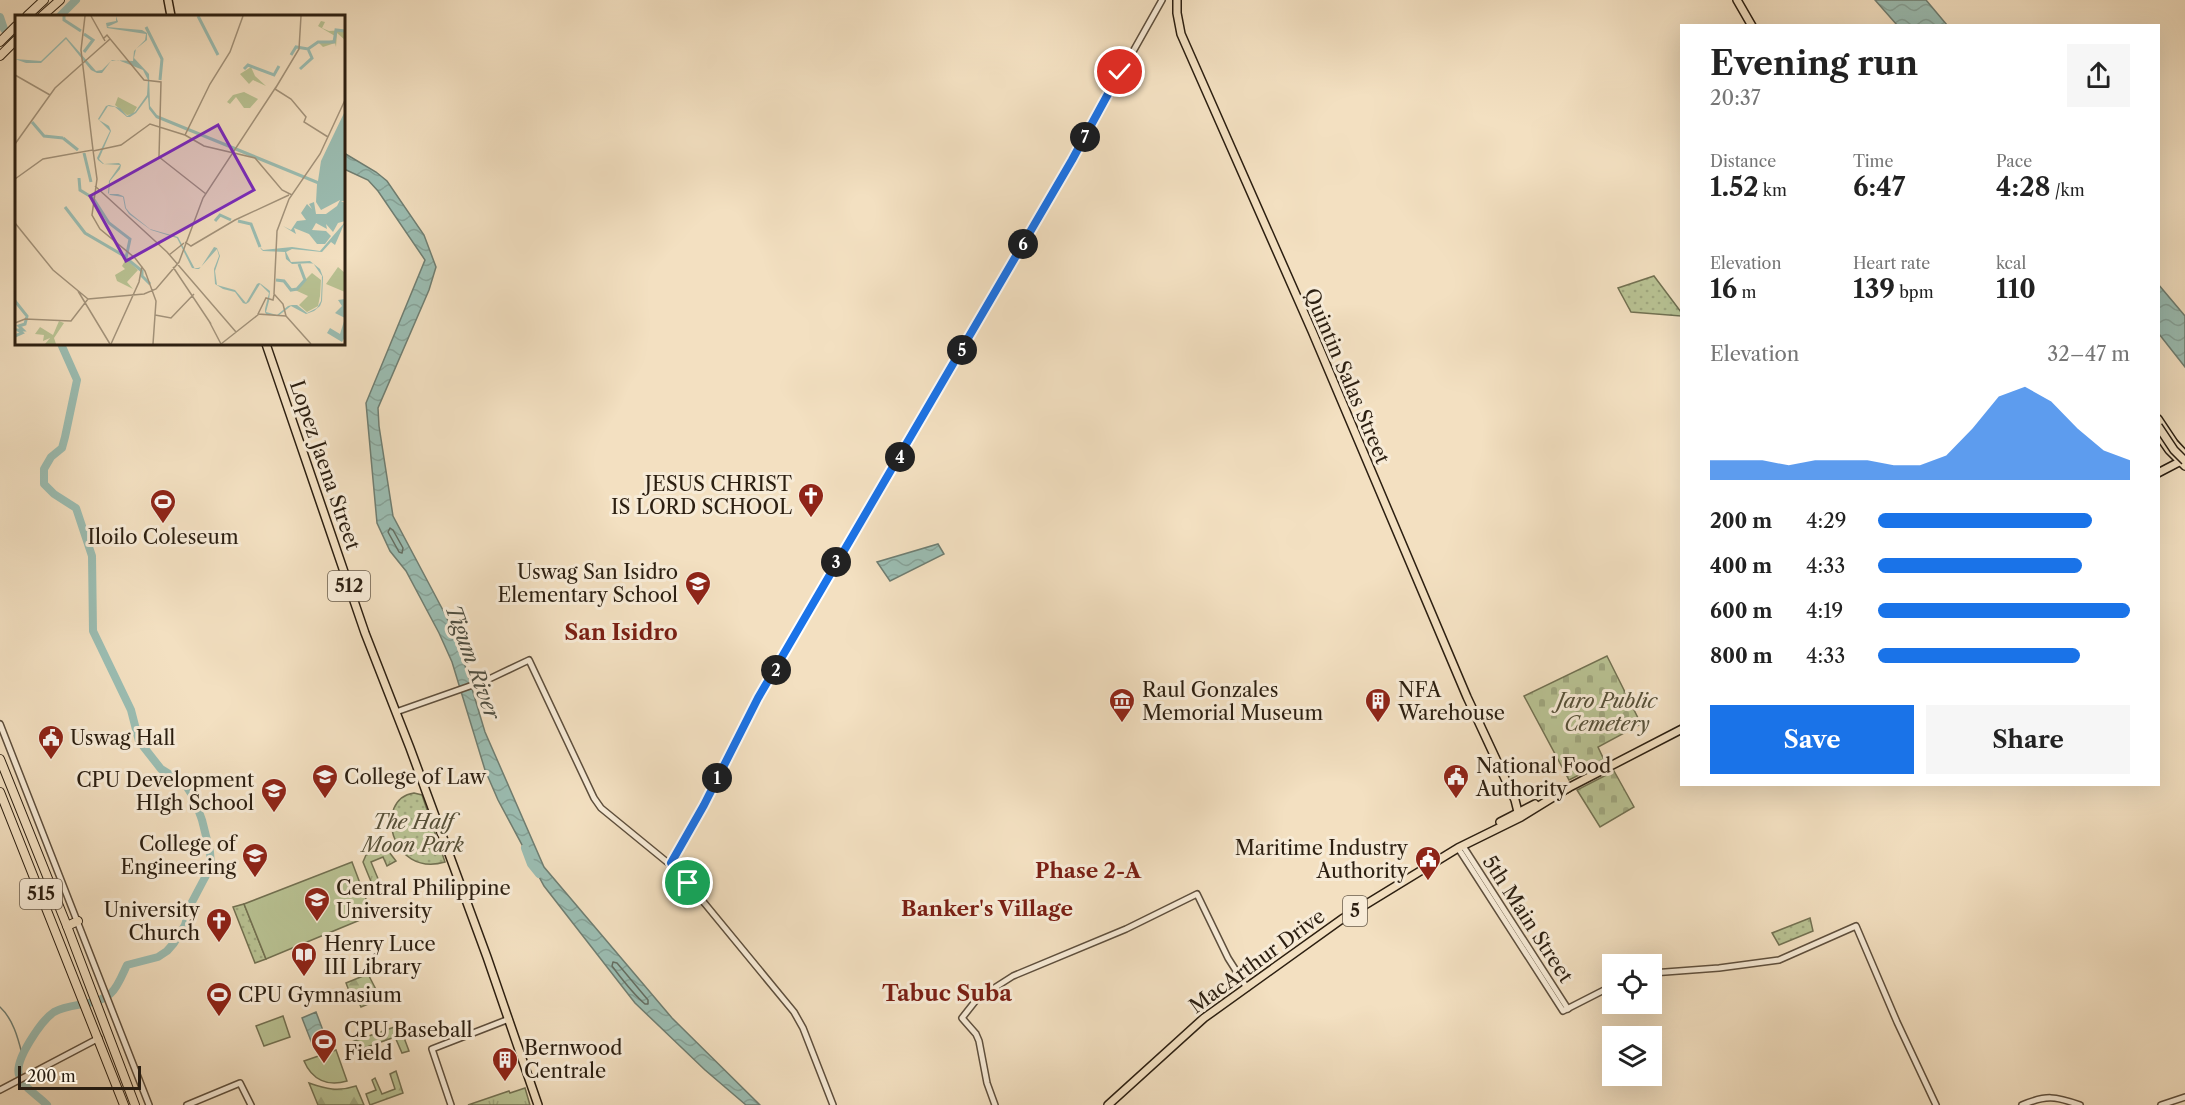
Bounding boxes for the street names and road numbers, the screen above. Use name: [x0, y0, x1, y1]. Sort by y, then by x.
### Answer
street label: Quintin Salas Street: [1299, 285, 1395, 467]
street label: Lopez Jaena Street: [285, 377, 365, 553]
road number: 512: [328, 571, 370, 601]
street label: 5th Main Street: [1478, 851, 1578, 987]
road number: 515: [20, 879, 62, 909]
road number: 5: [1343, 896, 1367, 926]
street label: MacArthur Drive: [1185, 904, 1329, 1018]

